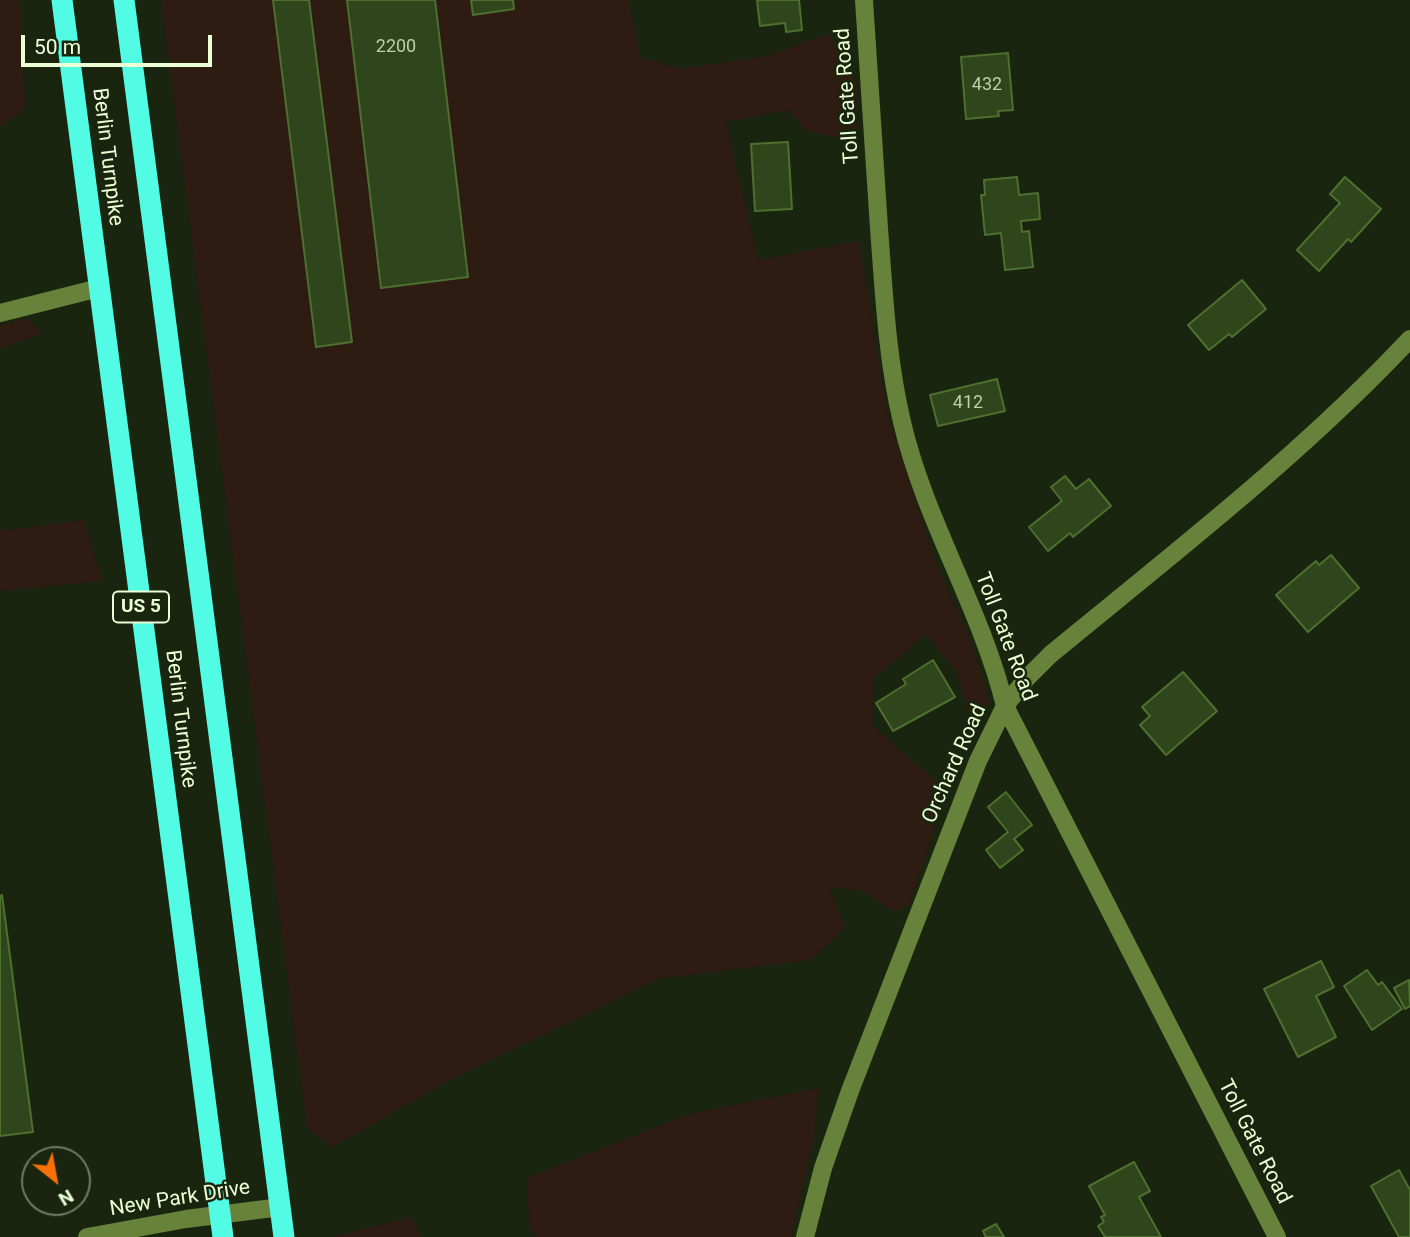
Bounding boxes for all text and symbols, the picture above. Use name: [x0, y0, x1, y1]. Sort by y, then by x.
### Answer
scale bar: [24, 21, 215, 65]
street label: Toll Gate Road: [831, 27, 865, 165]
text: 50 m: [34, 35, 81, 59]
house number: 2200: [376, 36, 416, 58]
house number: 432: [972, 74, 1002, 96]
street label: Berlin Turnpike: [86, 87, 128, 227]
house number: 412: [953, 392, 983, 414]
street label: Toll Gate Road: [969, 569, 1041, 705]
road number: US 5: [113, 592, 169, 622]
street label: Berlin Turnpike: [159, 649, 201, 789]
street label: Orchard Road: [918, 701, 992, 827]
street label: Toll Gate Road: [1212, 1076, 1296, 1208]
north arrow: [21, 1146, 91, 1216]
street label: New Park Drive: [108, 1175, 252, 1223]
text: N: [54, 1184, 78, 1211]

